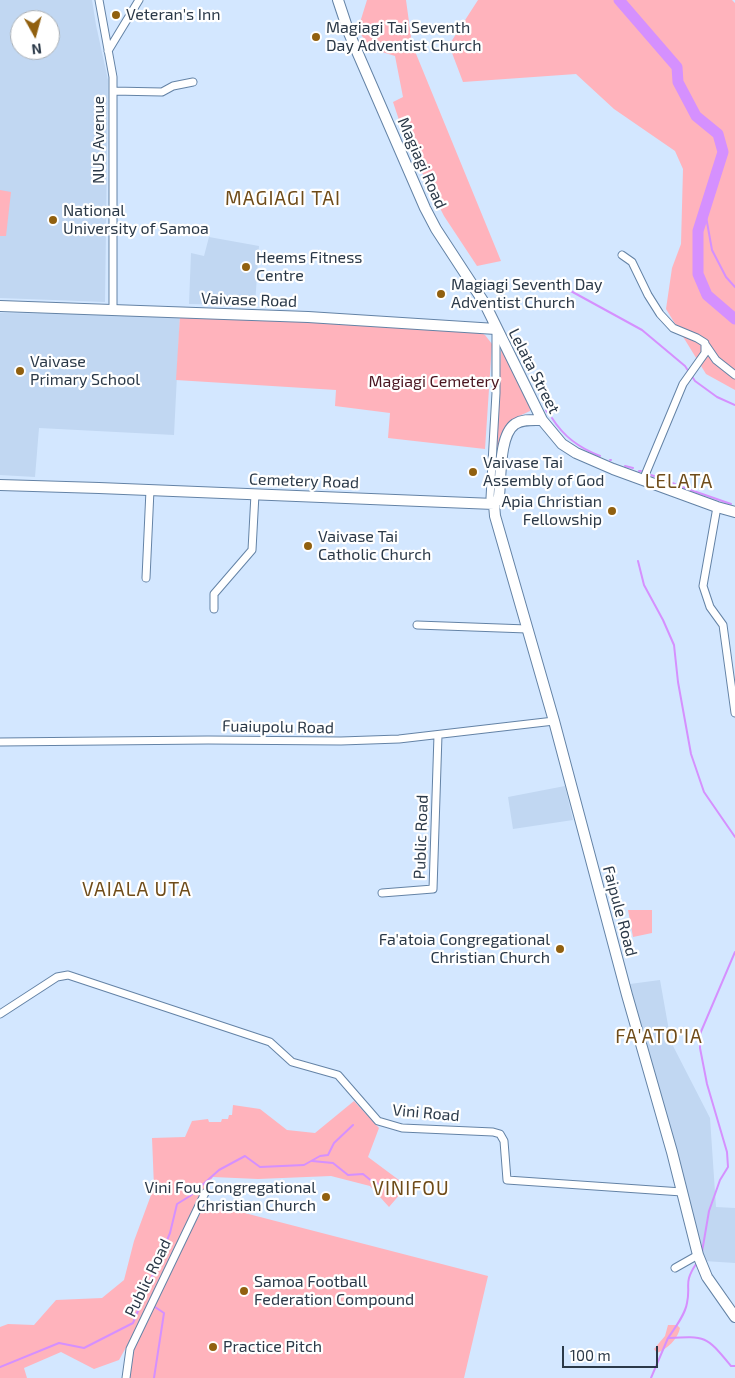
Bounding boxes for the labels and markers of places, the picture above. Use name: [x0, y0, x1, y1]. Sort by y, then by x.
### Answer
place label: Veteran's Inn: [126, 5, 221, 25]
marker: Veteran's Inn: [110, 9, 122, 21]
place label: Magiagi Tai Seventh Day Adventist Church: [326, 18, 482, 56]
marker: Magiagi Tai Seventh Day Adventist Church: [310, 31, 322, 43]
place label: National University of Samoa: [63, 201, 209, 239]
marker: National University of Samoa: [47, 214, 59, 226]
place label: Heems Fitness Centre: [256, 248, 362, 286]
marker: Heems Fitness Centre: [240, 261, 252, 273]
place label: Magiagi Seventh Day Adventist Church: [451, 275, 603, 313]
marker: Magiagi Seventh Day Adventist Church: [435, 288, 447, 300]
place label: Vaivase Primary School: [30, 352, 140, 390]
marker: Vaivase Primary School: [14, 365, 26, 377]
place label: Vaivase Tai Assembly of God: [483, 453, 604, 491]
marker: Vaivase Tai Assembly of God: [467, 466, 479, 478]
place label: Apia Christian Fellowship: [501, 492, 602, 530]
marker: Apia Christian Fellowship: [606, 505, 618, 517]
place label: Vaivase Tai Catholic Church: [318, 527, 431, 565]
marker: Vaivase Tai Catholic Church: [302, 540, 314, 552]
place label: Fa'atoia Congregational Christian Church: [379, 930, 550, 968]
marker: Fa'atoia Congregational Christian Church: [554, 943, 566, 955]
place label: Vini Fou Congregational Christian Church: [144, 1178, 316, 1216]
marker: Vini Fou Congregational Christian Church: [320, 1191, 332, 1203]
place label: Samoa Football Federation Compound: [254, 1272, 414, 1310]
marker: Samoa Football Federation Compound: [238, 1285, 250, 1297]
place label: Practice Pitch: [223, 1337, 322, 1357]
marker: Practice Pitch: [207, 1341, 219, 1353]

